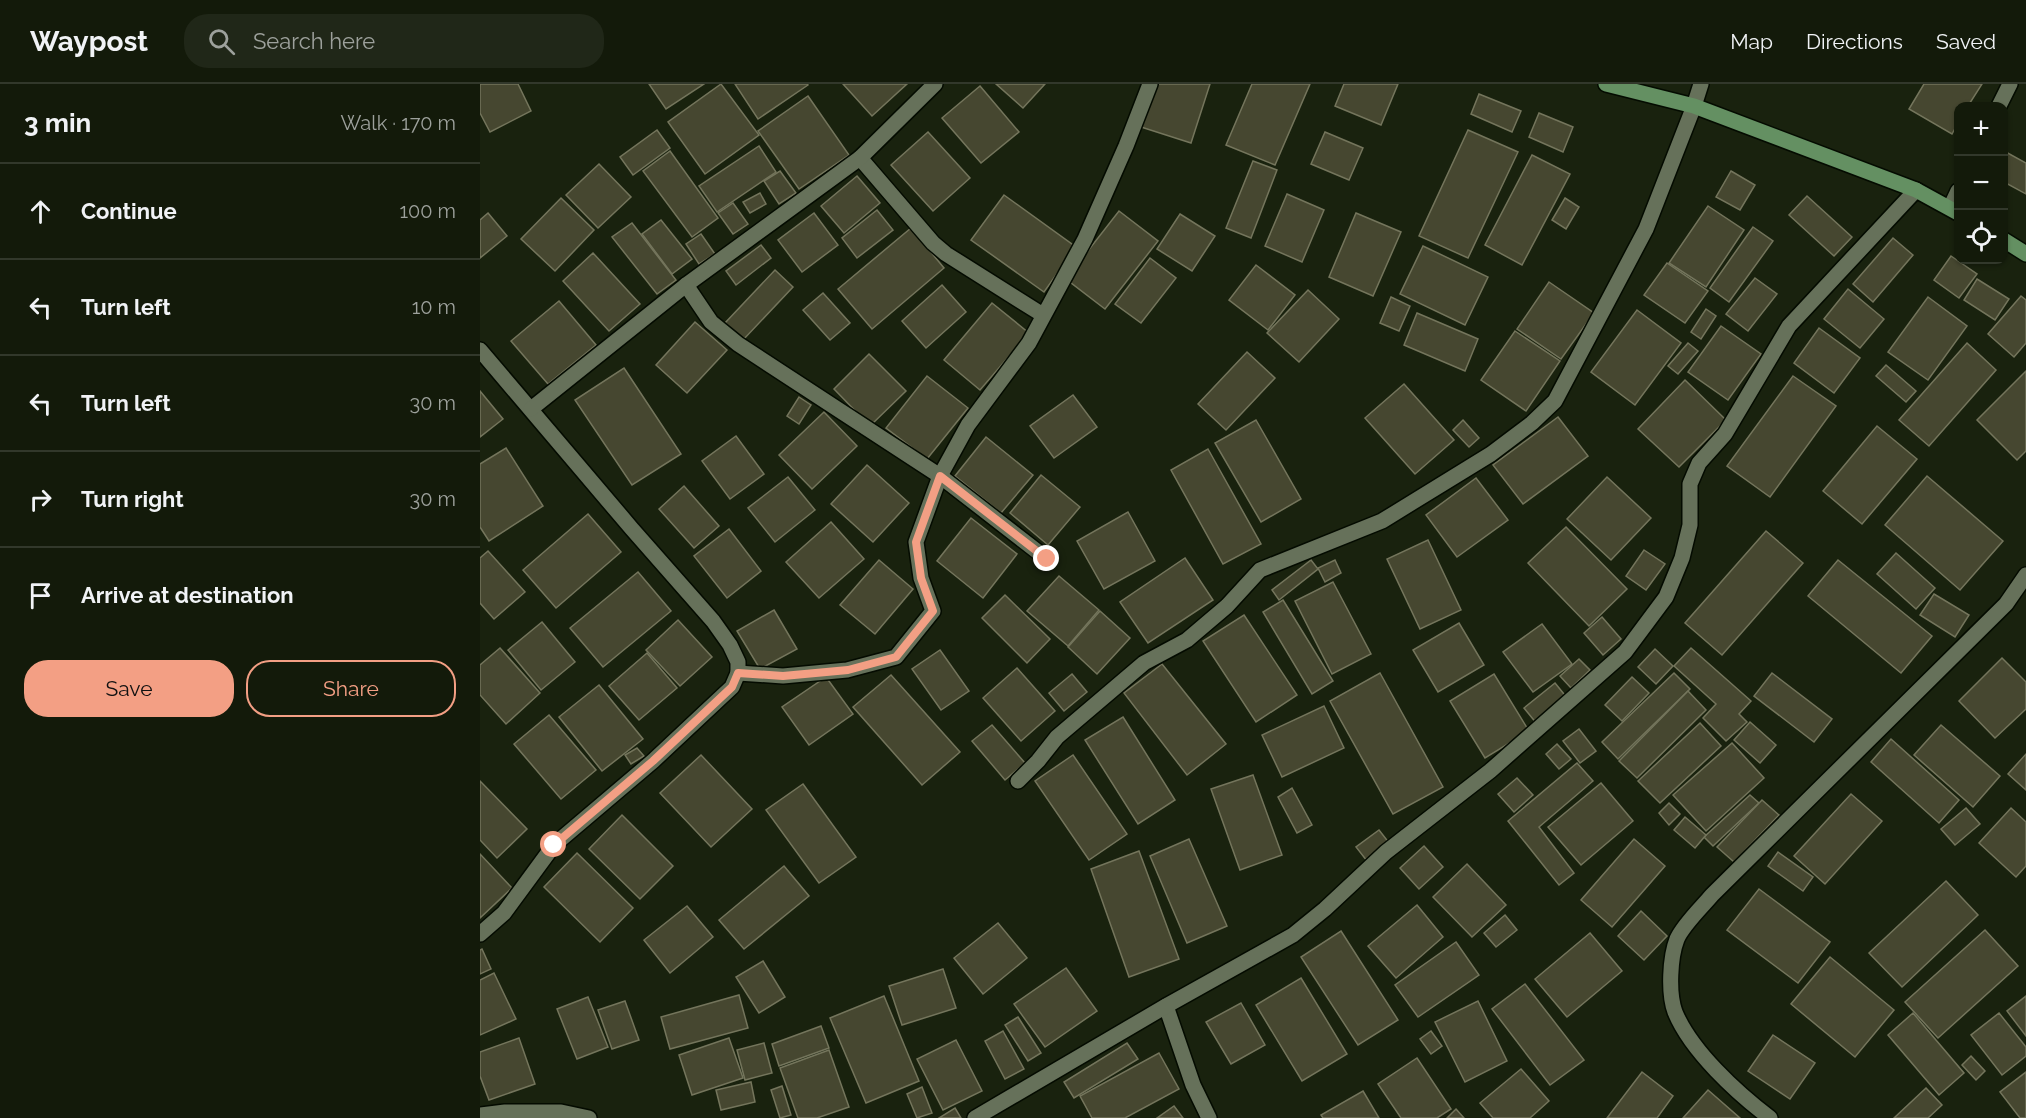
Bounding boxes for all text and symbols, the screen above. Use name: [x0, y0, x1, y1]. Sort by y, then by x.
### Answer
search box: [184, 14, 604, 68]
text: Waypost: [30, 25, 148, 58]
icon: search: [205, 25, 238, 58]
text: Search here: [253, 28, 375, 54]
text: Map: [1730, 29, 1773, 54]
text: Directions: [1806, 29, 1903, 54]
text: Saved: [1936, 29, 1996, 54]
map controls: [1954, 102, 2008, 264]
button: +: [1954, 102, 2008, 156]
text: 3 min: [24, 108, 91, 138]
text: Walk · 170 m: [340, 111, 456, 135]
button: −: [1954, 156, 2008, 210]
icon: ahead: [24, 195, 57, 228]
text: Continue: [81, 198, 177, 224]
text: 100 m: [399, 199, 456, 223]
button: locate: [1954, 210, 2008, 264]
icon: left: [24, 291, 57, 324]
text: Turn left: [81, 294, 171, 320]
text: 10 m: [412, 295, 456, 319]
icon: left: [24, 387, 57, 420]
text: Turn left: [81, 390, 171, 416]
text: 30 m: [410, 391, 456, 415]
icon: right: [24, 483, 57, 516]
text: Turn right: [81, 486, 184, 512]
text: 30 m: [410, 487, 456, 511]
route end: [1033, 545, 1059, 571]
icon: arrive: [24, 579, 57, 612]
text: Arrive at destination: [81, 582, 294, 608]
button: Save: [24, 660, 234, 717]
button: Share: [246, 660, 456, 717]
route start: [540, 831, 566, 857]

